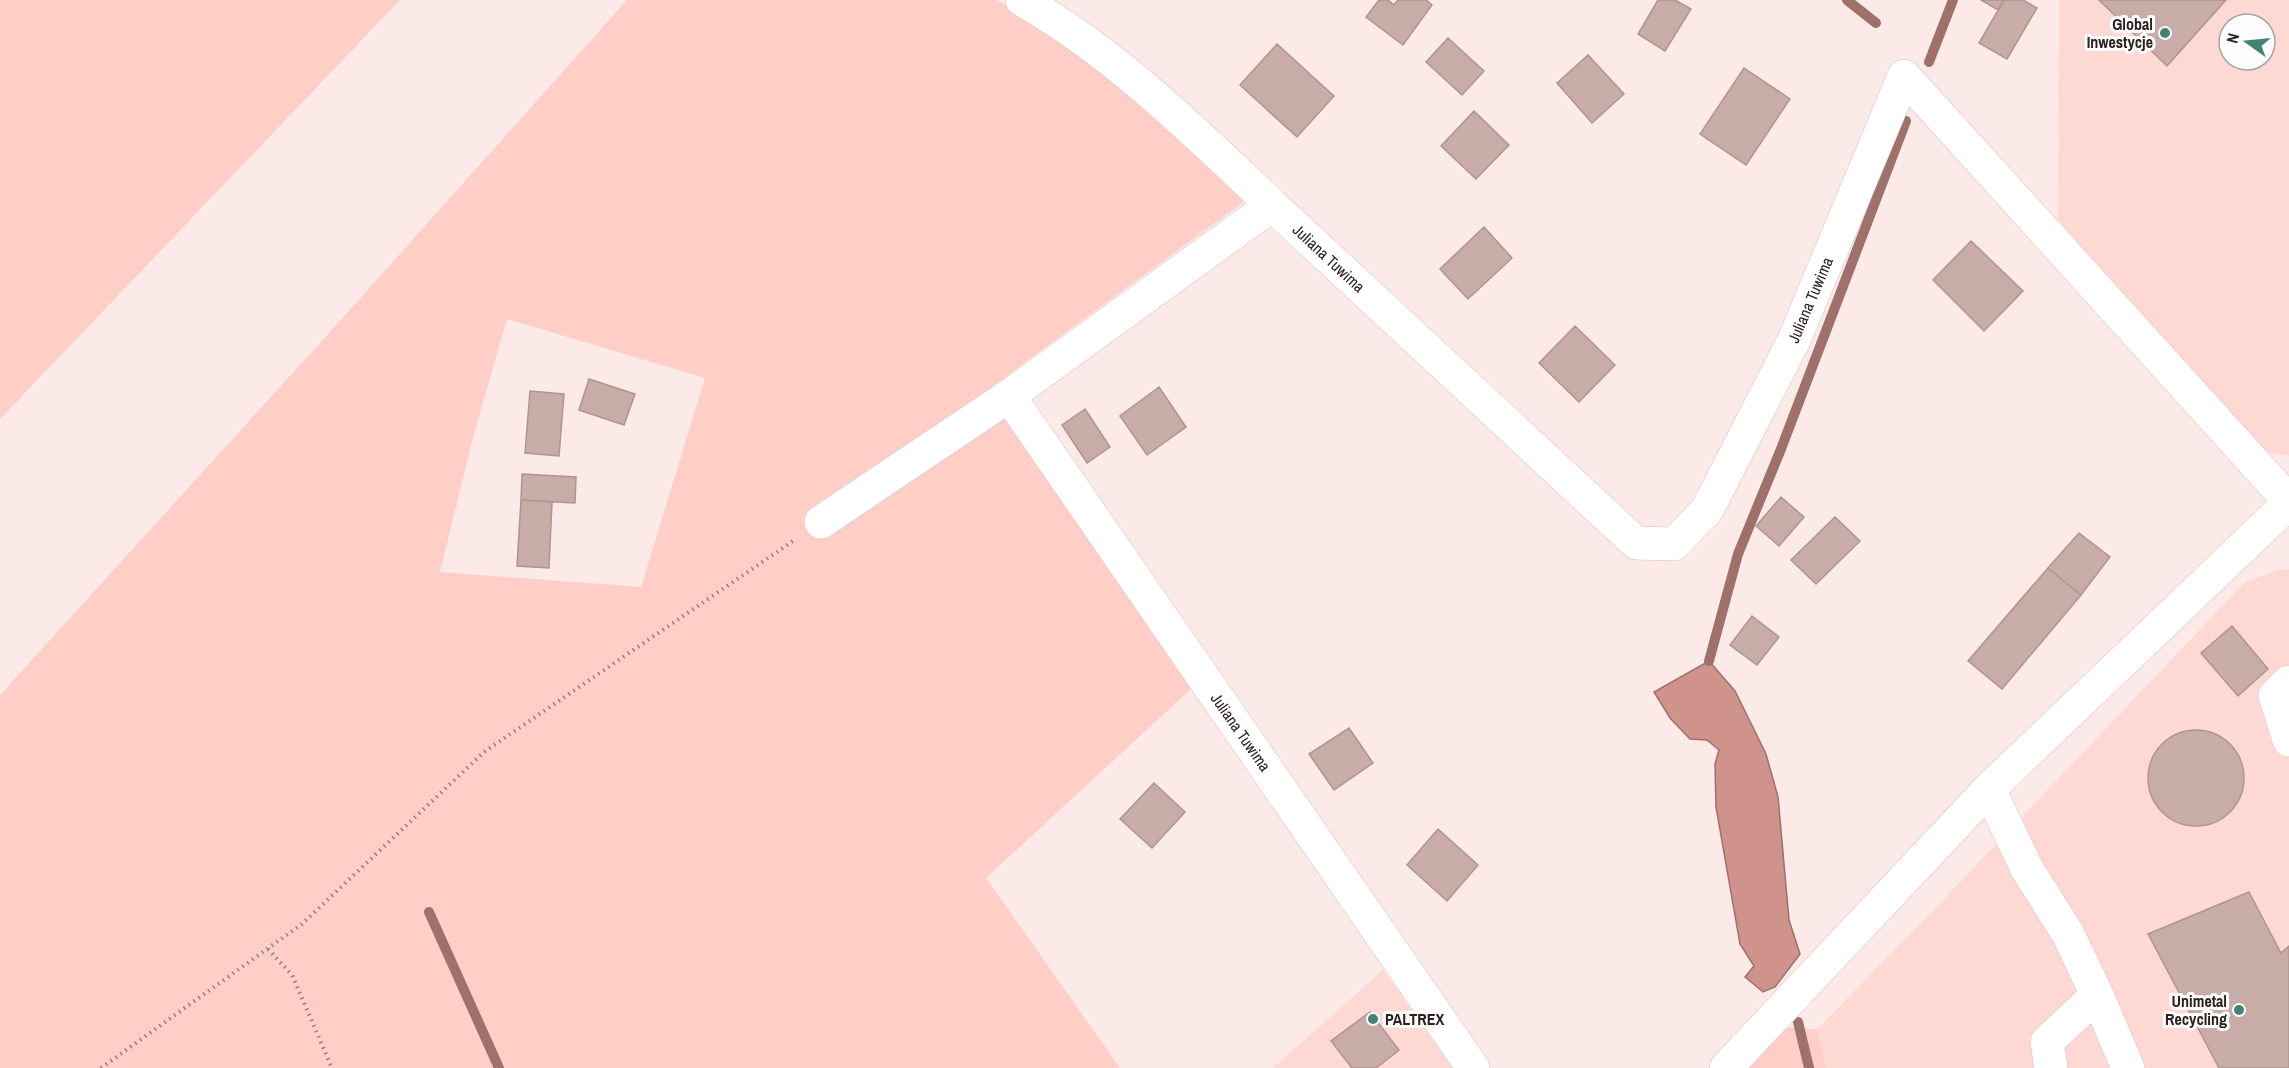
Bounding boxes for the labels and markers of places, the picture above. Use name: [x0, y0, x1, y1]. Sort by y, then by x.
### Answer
place label: Global Inwestycje: [2087, 13, 2153, 53]
marker: Global Inwestycje: [2158, 26, 2172, 40]
place label: Unimetal Recycling: [2165, 990, 2227, 1030]
marker: Unimetal Recycling: [2232, 1003, 2246, 1017]
place label: PALTREX: [1385, 1008, 1445, 1030]
marker: PALTREX: [1366, 1012, 1380, 1026]

